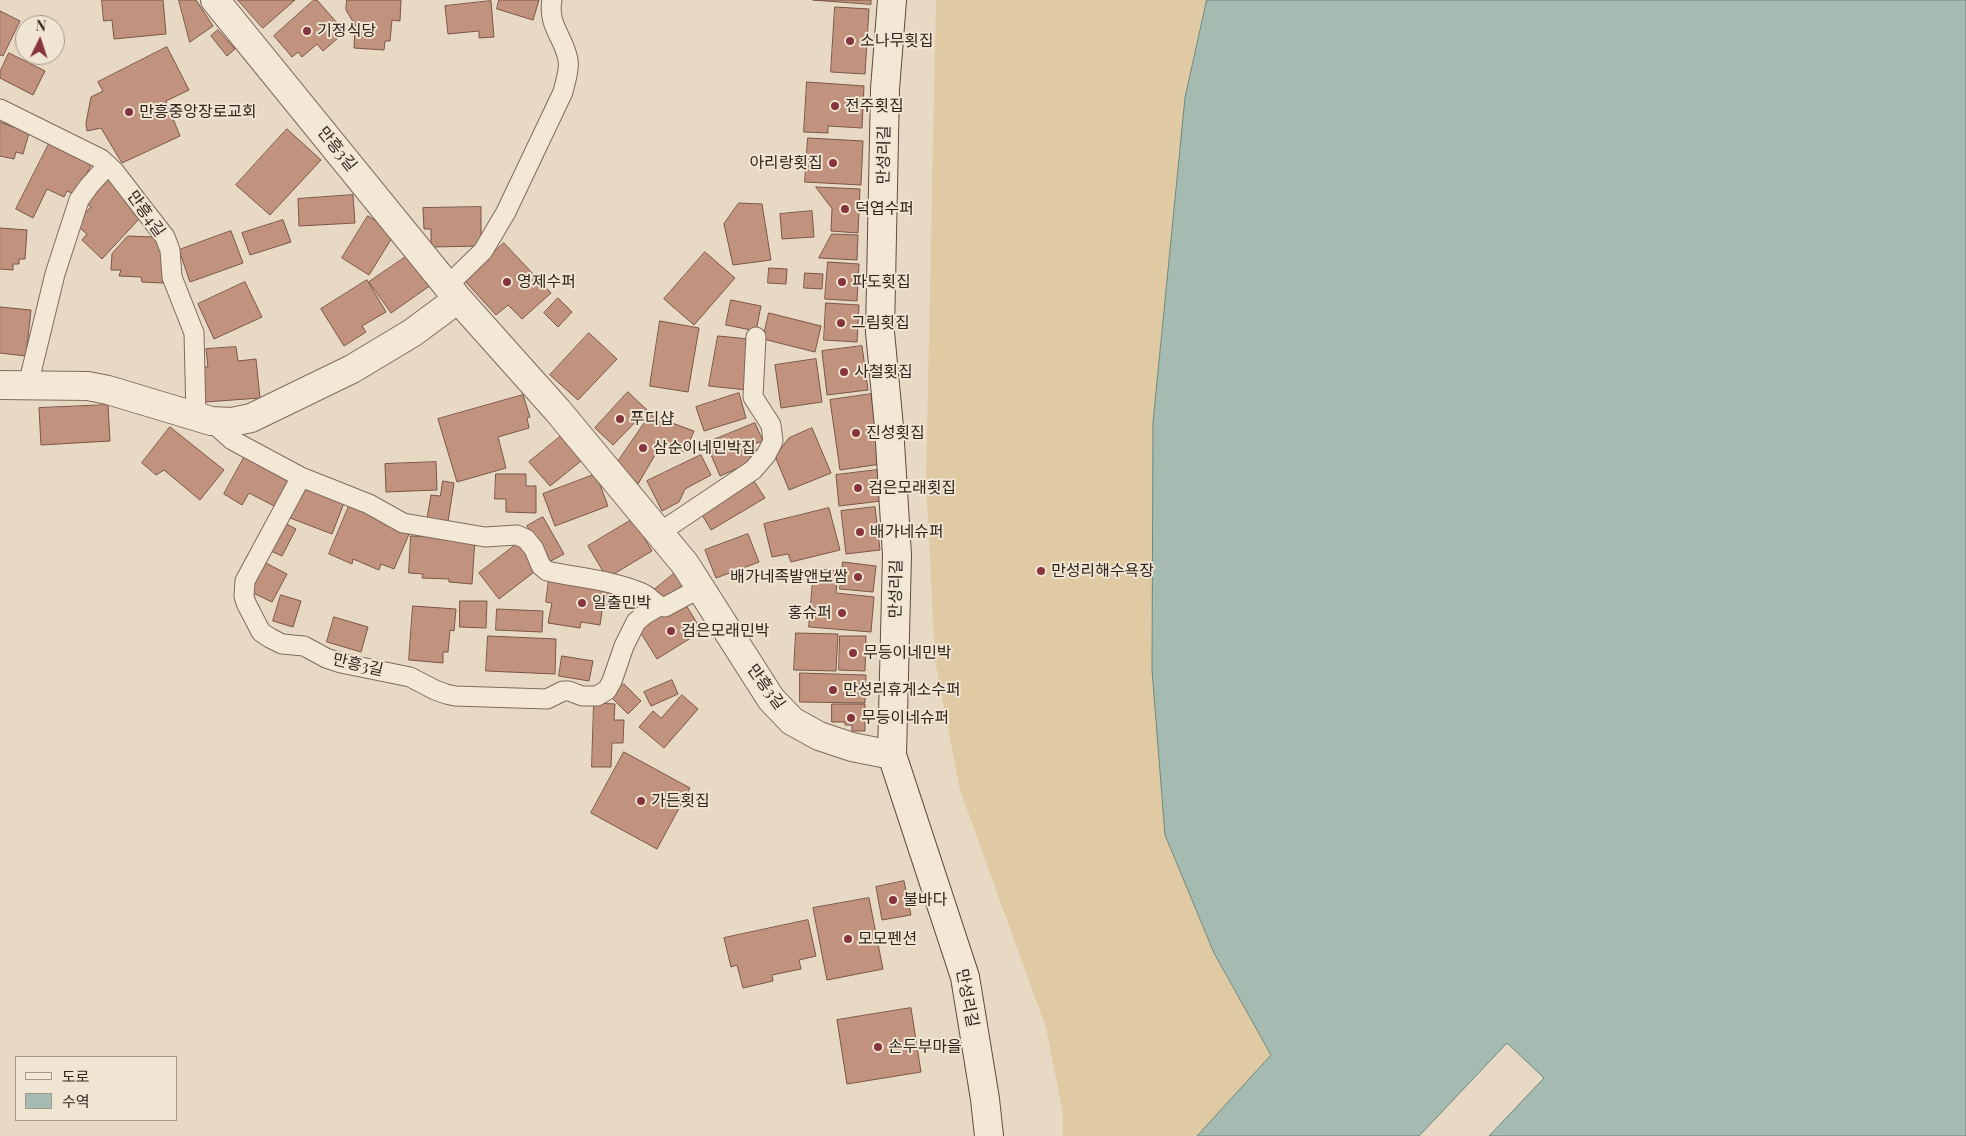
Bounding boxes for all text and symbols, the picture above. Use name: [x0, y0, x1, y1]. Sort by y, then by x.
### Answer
north arrow: [15, 15, 65, 65]
text: N: [35, 16, 47, 35]
place label: 기정식당: [317, 21, 376, 41]
marker: 기정식당: [301, 25, 313, 37]
place label: 소나무횟집: [860, 31, 934, 51]
marker: 소나무횟집: [844, 35, 856, 47]
place label: 전주횟집: [845, 96, 904, 116]
marker: 전주횟집: [829, 100, 841, 112]
place label: 만흥중앙장로교회: [139, 102, 257, 122]
marker: 만흥중앙장로교회: [123, 106, 135, 118]
street label: 만흥3길: [313, 123, 361, 175]
street label: 만성리길: [874, 125, 894, 185]
place label: 아리랑횟집: [749, 153, 823, 173]
marker: 아리랑횟집: [827, 157, 839, 169]
street label: 만흥4길: [123, 187, 169, 241]
place label: 덕엽수퍼: [855, 199, 914, 219]
marker: 덕엽수퍼: [839, 203, 851, 215]
place label: 영제수퍼: [517, 272, 576, 292]
place label: 파도횟집: [852, 272, 911, 292]
marker: 영제수퍼: [501, 276, 513, 288]
marker: 파도횟집: [836, 276, 848, 288]
place label: 그림횟집: [851, 313, 910, 333]
marker: 그림횟집: [835, 317, 847, 329]
place label: 사철횟집: [854, 362, 913, 382]
marker: 사철횟집: [838, 366, 850, 378]
place label: 푸디샵: [630, 409, 674, 429]
marker: 푸디샵: [614, 413, 626, 425]
place label: 진성횟집: [866, 423, 925, 443]
marker: 진성횟집: [850, 427, 862, 439]
place label: 삼순이네민박집: [653, 438, 756, 458]
marker: 삼순이네민박집: [637, 442, 649, 454]
place label: 검은모래횟집: [868, 478, 956, 498]
marker: 검은모래횟집: [852, 482, 864, 494]
place label: 배가네슈퍼: [870, 522, 944, 542]
marker: 배가네슈퍼: [854, 526, 866, 538]
street label: 만성리길: [886, 559, 906, 619]
place label: 만성리해수욕장: [1051, 561, 1154, 581]
marker: 만성리해수욕장: [1035, 565, 1047, 577]
place label: 배가네족발앤보쌈: [730, 567, 848, 587]
marker: 배가네족발앤보쌈: [852, 571, 864, 583]
place label: 일출민박: [592, 593, 651, 613]
marker: 일출민박: [576, 597, 588, 609]
place label: 홍슈퍼: [788, 603, 832, 623]
marker: 홍슈퍼: [836, 607, 848, 619]
place label: 검은모래민박: [681, 621, 769, 641]
marker: 검은모래민박: [665, 625, 677, 637]
place label: 무등이네민박: [863, 643, 951, 663]
marker: 무등이네민박: [847, 647, 859, 659]
street label: 만흥3길: [331, 650, 385, 680]
street label: 만흥3길: [743, 661, 789, 713]
place label: 만성리휴게소수퍼: [843, 680, 961, 700]
marker: 만성리휴게소수퍼: [827, 684, 839, 696]
place label: 무등이네슈퍼: [861, 708, 949, 728]
marker: 무등이네슈퍼: [845, 712, 857, 724]
place label: 가든횟집: [651, 791, 710, 811]
marker: 가든횟집: [635, 795, 647, 807]
place label: 불바다: [903, 890, 947, 910]
marker: 불바다: [887, 894, 899, 906]
place label: 모모펜션: [858, 929, 917, 949]
marker: 모모펜션: [842, 933, 854, 945]
street label: 만성리길: [952, 967, 982, 1029]
place label: 손두부마을: [888, 1037, 962, 1057]
marker: 손두부마을: [872, 1041, 884, 1053]
legend: [15, 1056, 178, 1121]
text: 도로: [62, 1066, 90, 1086]
text: 수역: [62, 1091, 90, 1111]

